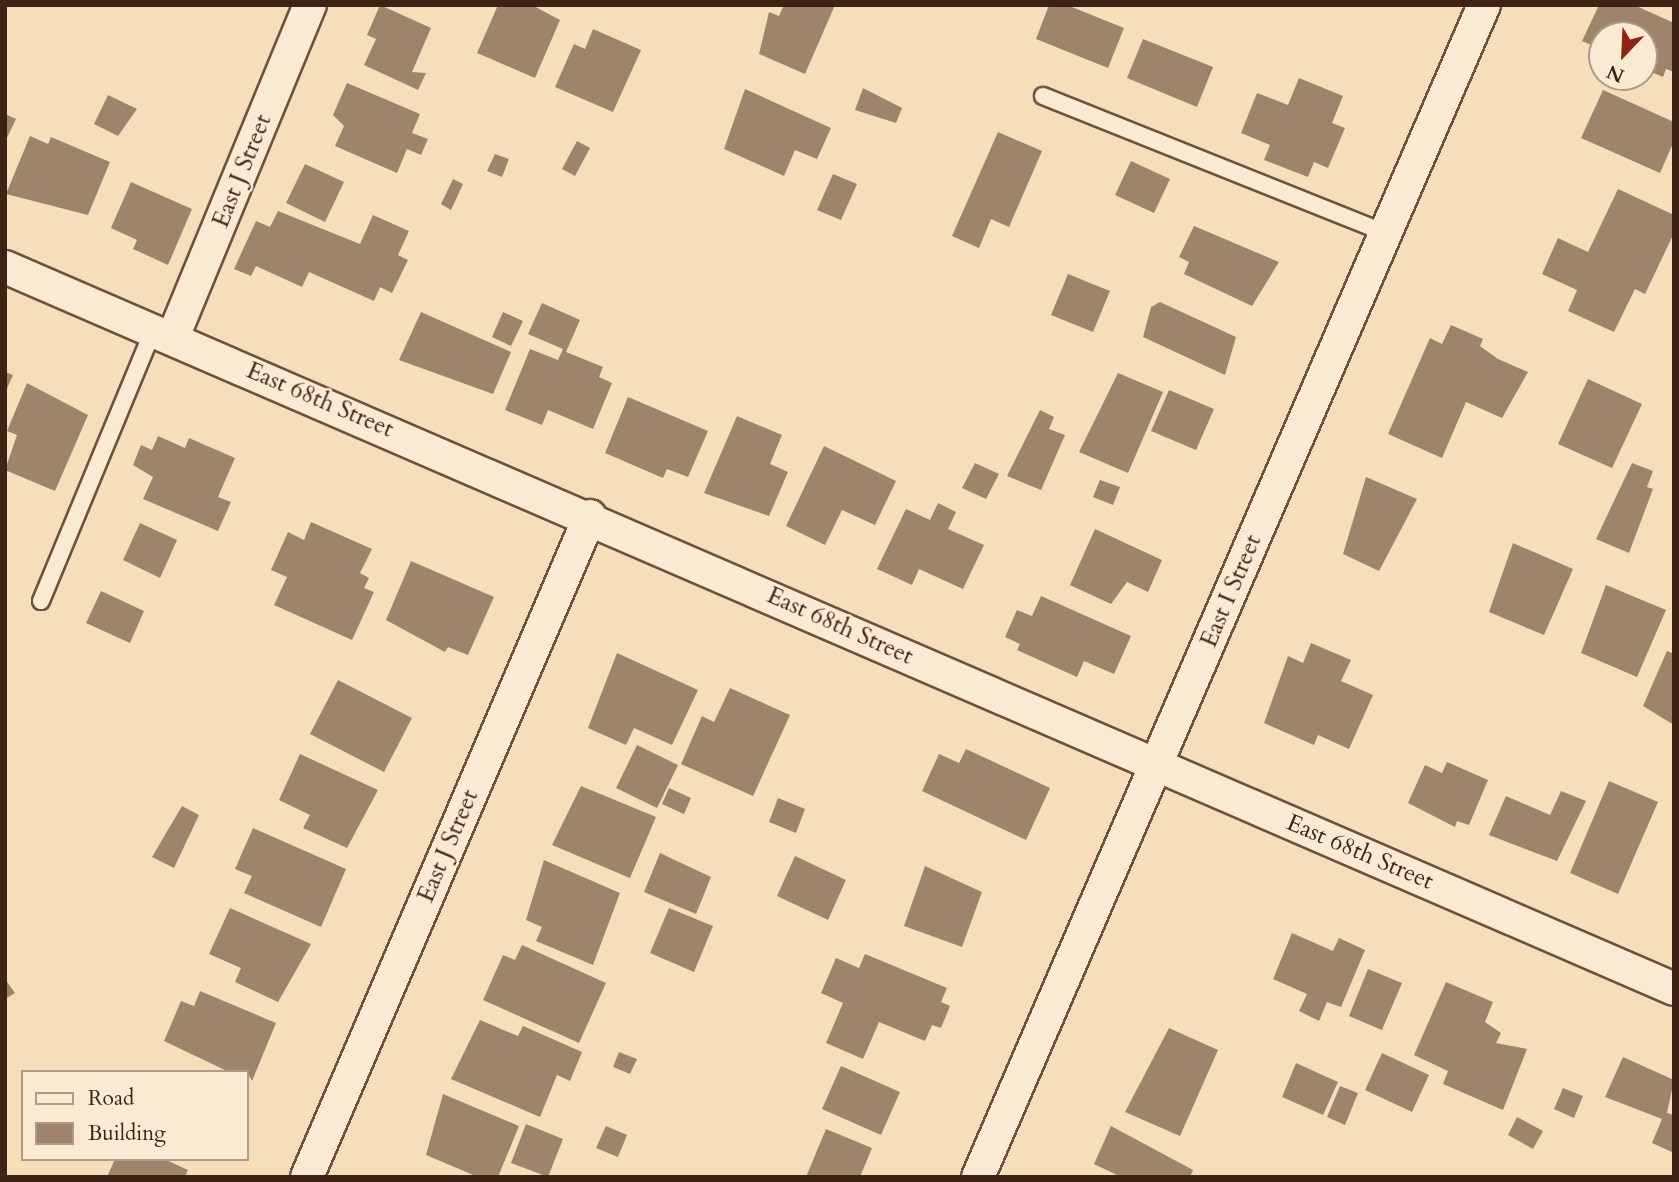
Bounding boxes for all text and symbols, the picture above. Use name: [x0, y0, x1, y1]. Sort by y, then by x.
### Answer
north arrow: [1588, 21, 1658, 91]
text: N: [1603, 58, 1628, 89]
street label: East J Street: [206, 110, 278, 232]
street label: East 68th Street: [242, 356, 398, 444]
street label: East I Street: [1194, 530, 1268, 652]
street label: East 68th Street: [763, 581, 917, 671]
street label: East J Street: [411, 785, 485, 907]
street label: East 68th Street: [1282, 808, 1438, 896]
legend: [21, 1070, 248, 1161]
text: Road: [88, 1084, 134, 1113]
text: Building: [88, 1119, 166, 1148]

